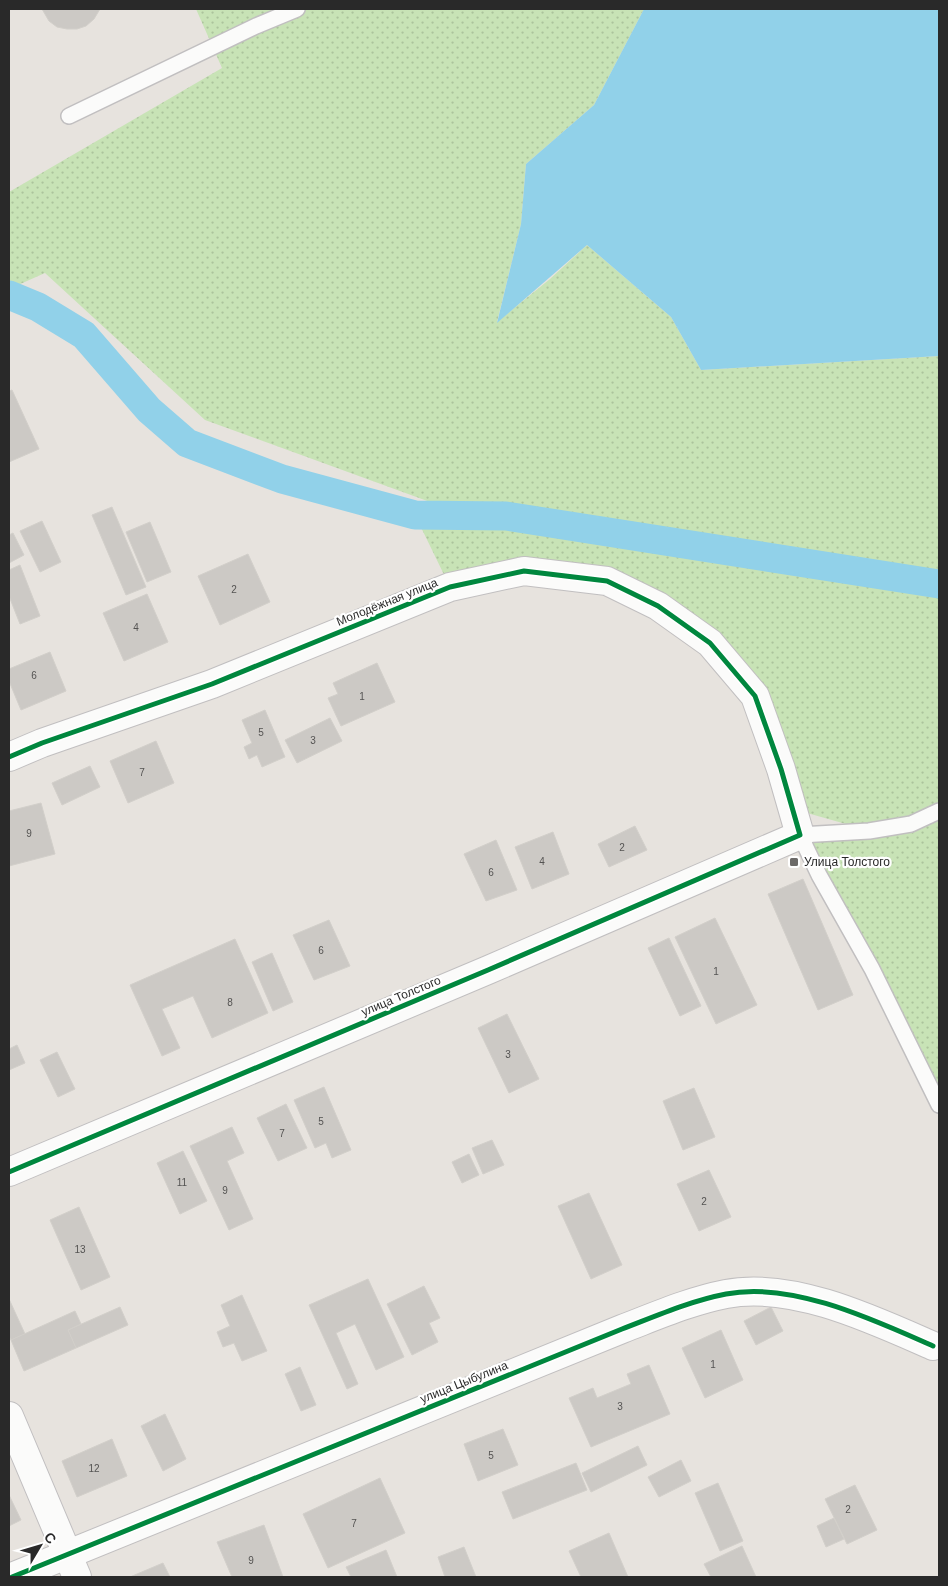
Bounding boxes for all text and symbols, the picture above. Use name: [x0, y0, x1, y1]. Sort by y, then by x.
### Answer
street label: Молодёжная улица: [334, 575, 440, 629]
house number: 2: [231, 584, 237, 595]
house number: 4: [133, 622, 139, 633]
house number: 6: [31, 670, 37, 681]
house number: 1: [359, 691, 365, 702]
house number: 5: [258, 727, 264, 738]
house number: 3: [310, 735, 316, 746]
house number: 7: [139, 767, 145, 778]
house number: 9: [26, 828, 32, 839]
house number: 2: [619, 842, 625, 853]
place label: Улица Толстого: [804, 855, 890, 869]
house number: 4: [539, 856, 545, 867]
marker: Улица Толстого: [788, 856, 800, 868]
house number: 6: [488, 867, 494, 878]
house number: 6: [318, 945, 324, 956]
house number: 1: [713, 966, 719, 977]
street label: улица Толстого: [359, 973, 443, 1019]
house number: 8: [227, 997, 233, 1008]
house number: 3: [505, 1049, 511, 1060]
house number: 5: [318, 1116, 324, 1127]
house number: 7: [279, 1128, 285, 1139]
house number: 11: [177, 1177, 188, 1188]
house number: 9: [222, 1185, 228, 1196]
house number: 2: [701, 1196, 707, 1207]
house number: 13: [74, 1244, 86, 1255]
street label: улица Цыбулина: [418, 1358, 510, 1406]
house number: 1: [710, 1359, 716, 1370]
house number: 3: [617, 1401, 623, 1412]
house number: 5: [488, 1450, 494, 1461]
house number: 12: [88, 1463, 100, 1474]
house number: 2: [845, 1504, 851, 1515]
house number: 7: [351, 1518, 357, 1529]
north arrow: [15, 1521, 65, 1571]
text: С: [41, 1529, 60, 1547]
house number: 9: [248, 1555, 254, 1566]

